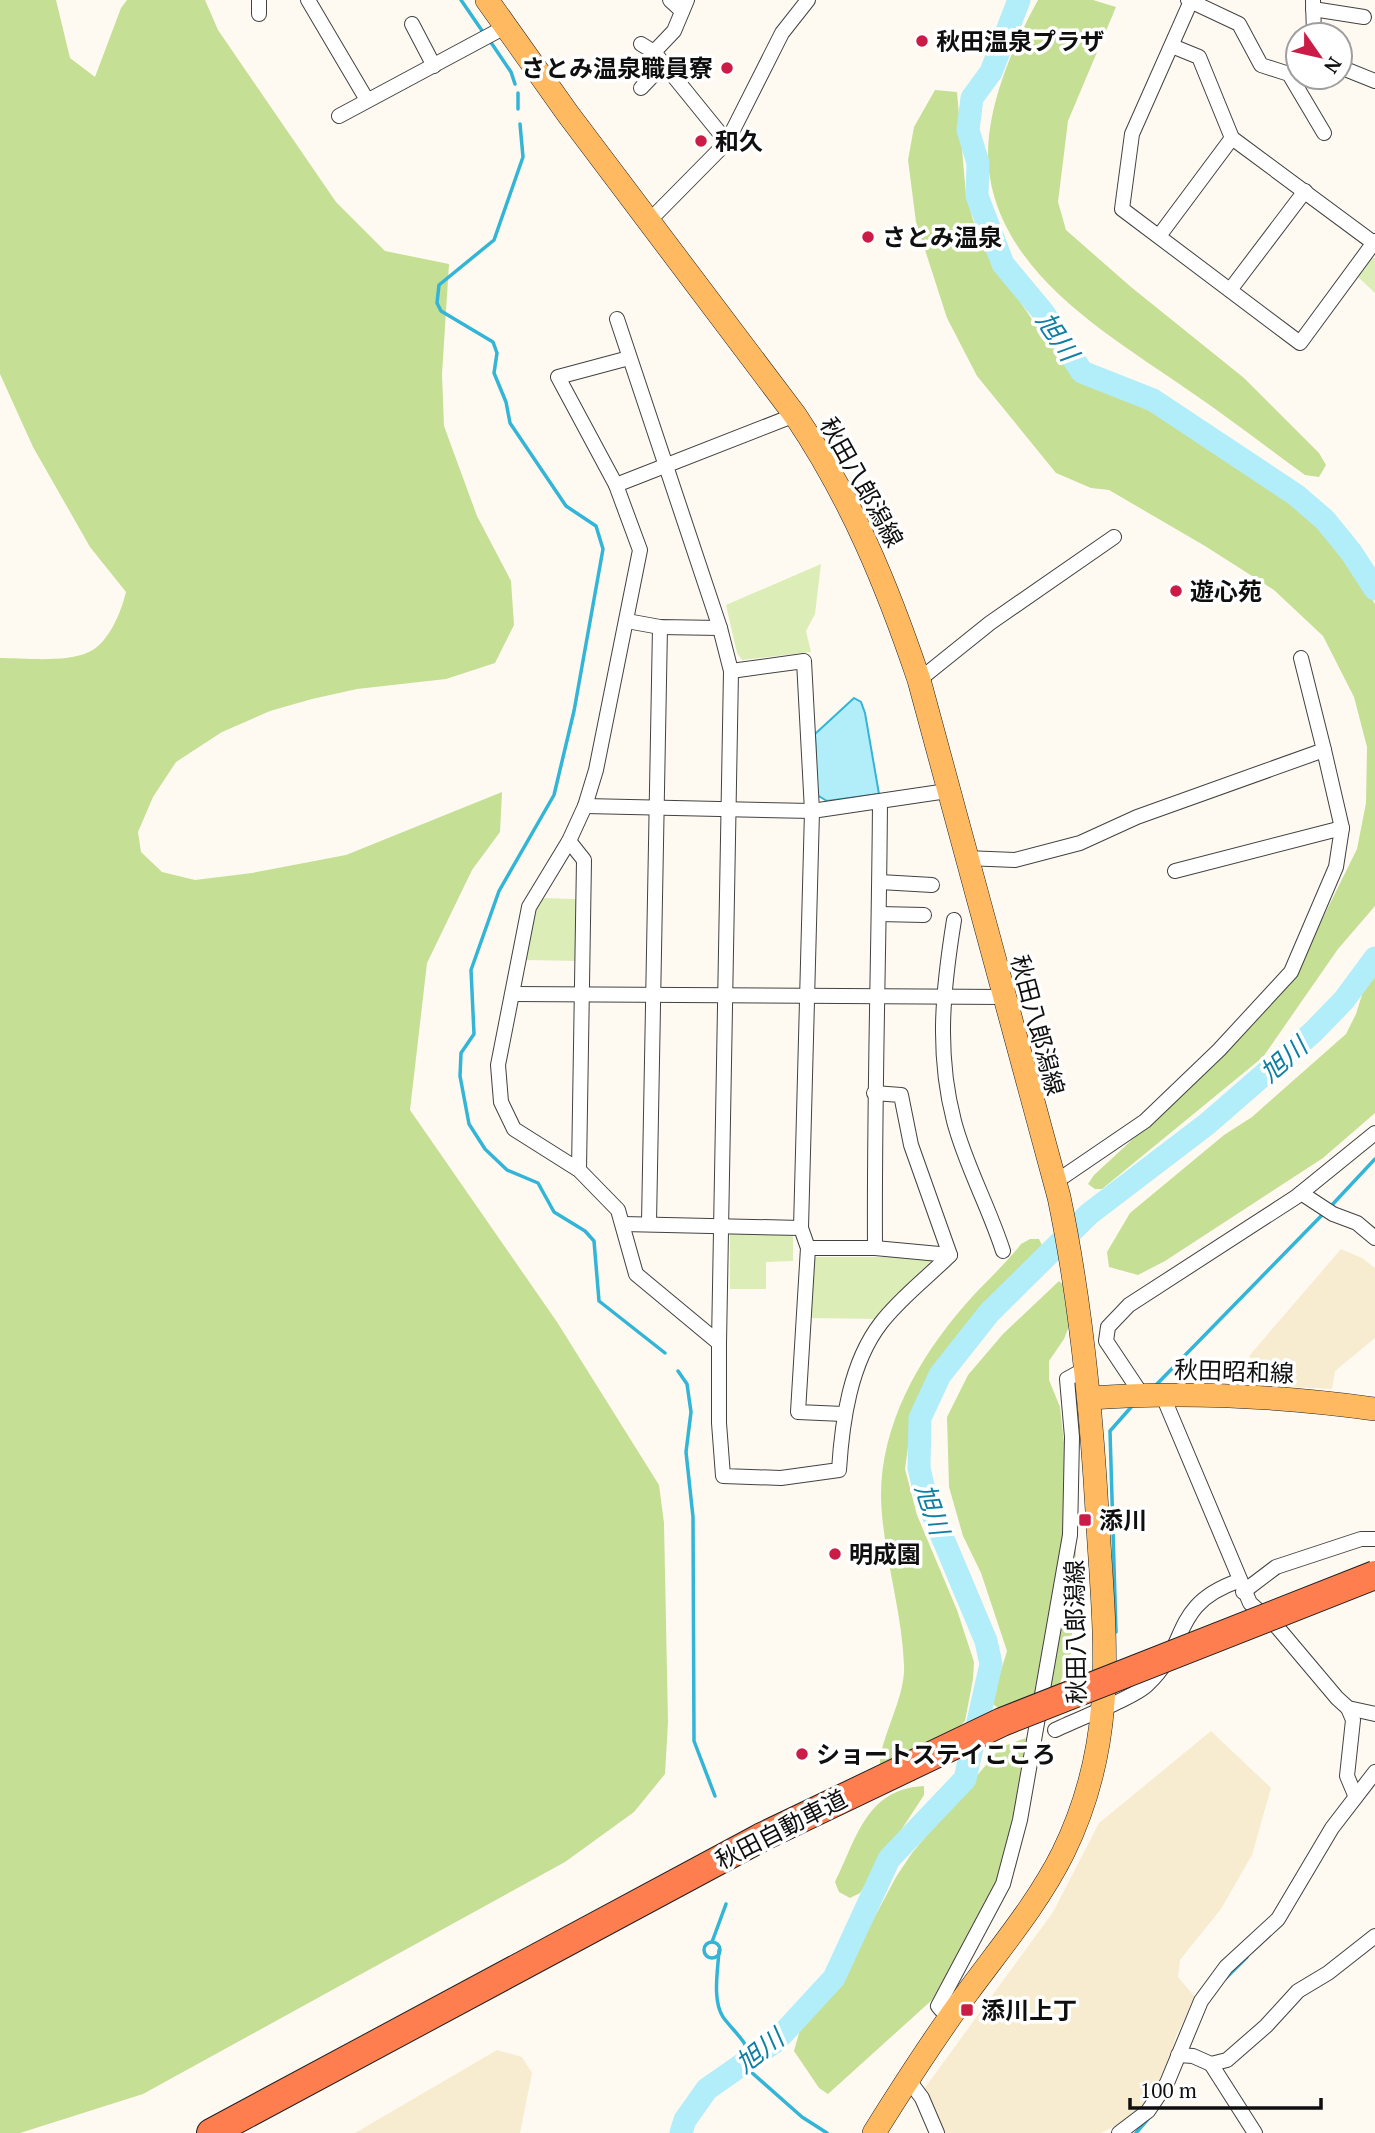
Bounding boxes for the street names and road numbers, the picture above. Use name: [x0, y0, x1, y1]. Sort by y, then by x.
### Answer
street label: 秋田八郎潟線: [813, 411, 911, 553]
street label: 秋田八郎潟線: [1004, 951, 1072, 1099]
street label: 秋田昭和線: [1173, 1353, 1295, 1389]
street label: 秋田八郎潟線: [1058, 1560, 1092, 1704]
street label: 秋田自動車道: [710, 1782, 852, 1876]

